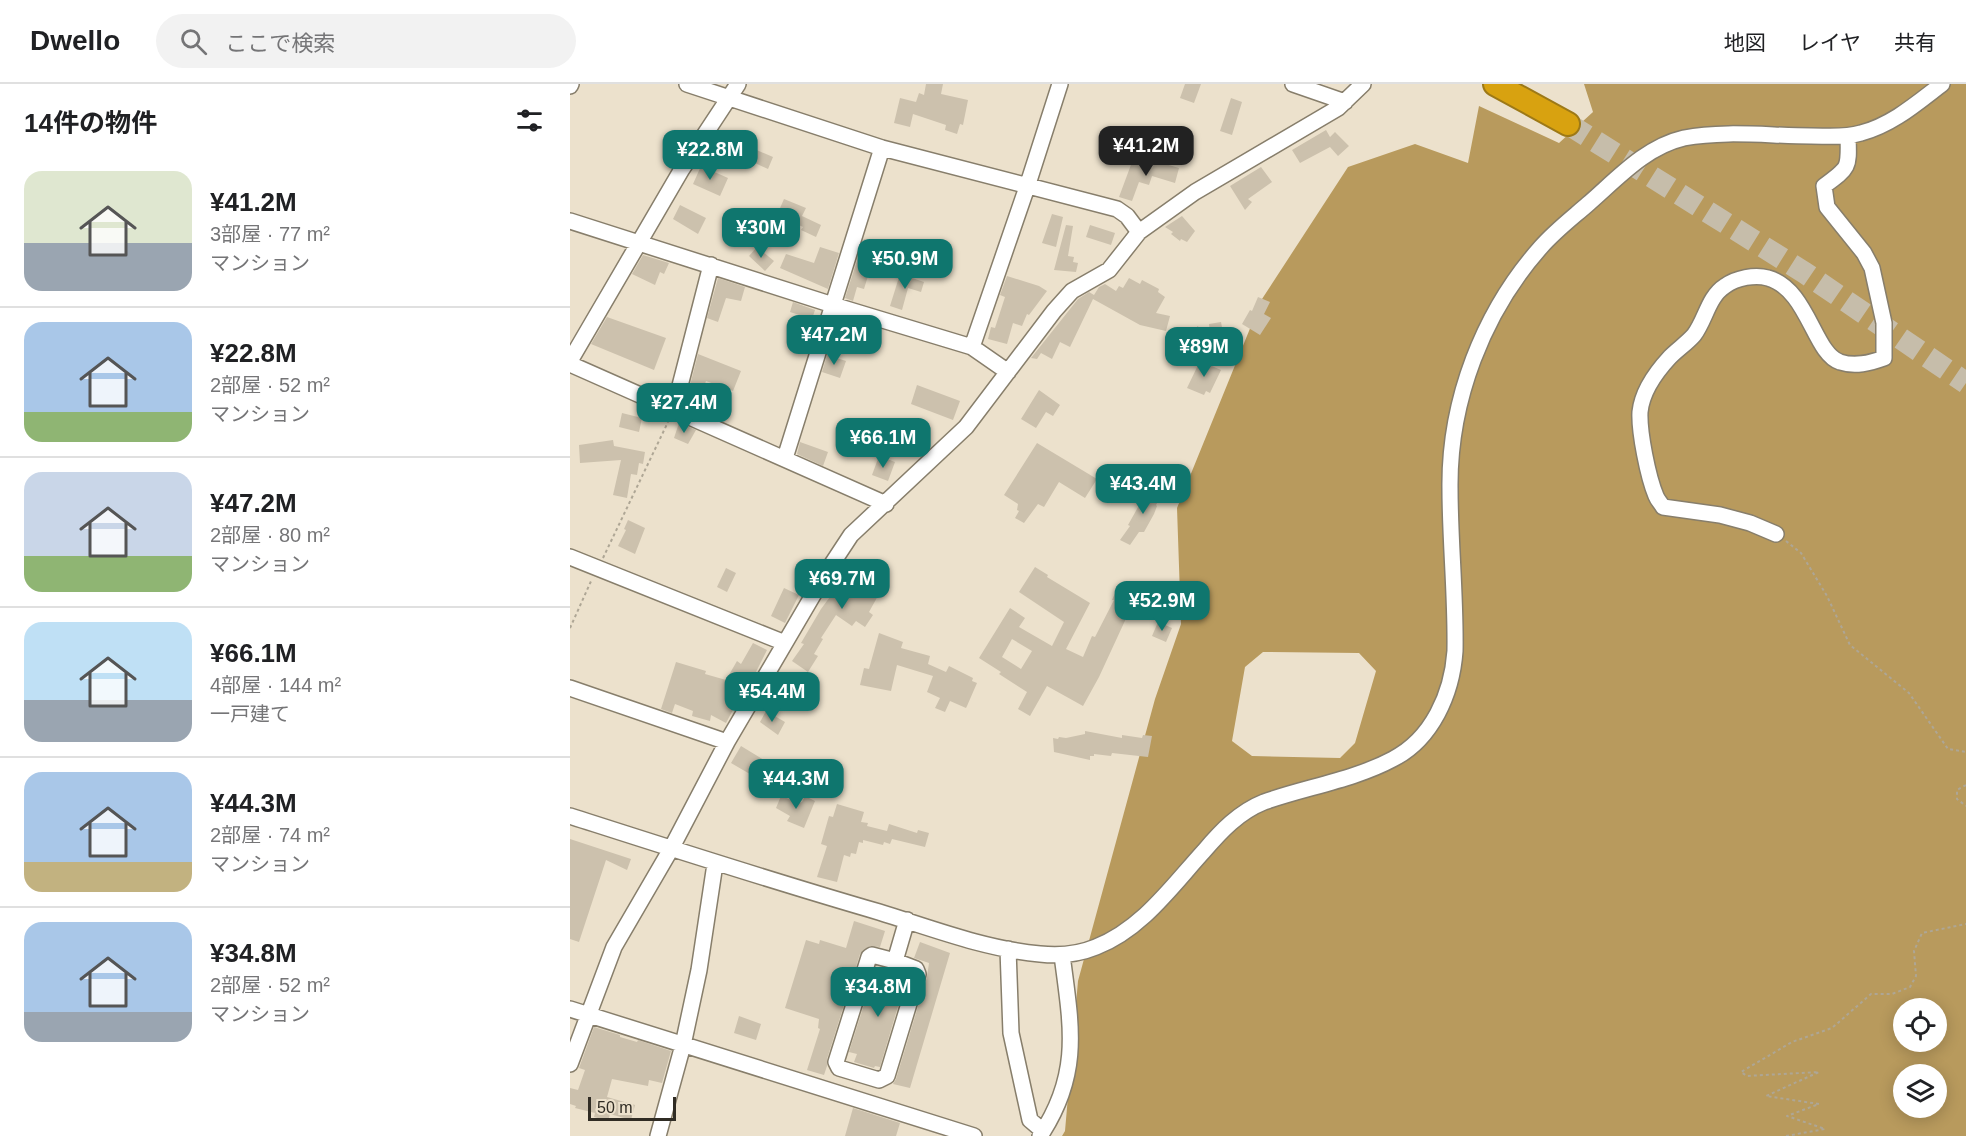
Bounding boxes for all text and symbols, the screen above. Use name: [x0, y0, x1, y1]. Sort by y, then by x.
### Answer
search box: [156, 14, 576, 68]
text: Dwello: [30, 25, 120, 56]
icon: search: [177, 25, 210, 58]
text: ここで検索: [225, 31, 335, 56]
text: 地図: [1724, 31, 1766, 54]
text: レイヤ: [1799, 31, 1861, 54]
text: 共有: [1894, 31, 1936, 54]
icon: filters: [513, 104, 546, 137]
text: 14件の物件: [24, 108, 157, 138]
pin: ¥41.2M: [1097, 126, 1195, 177]
pin: ¥22.8M: [661, 130, 759, 181]
text: ¥41.2M: [1113, 134, 1179, 156]
text: ¥22.8M: [677, 138, 743, 160]
text: ¥41.2M: [210, 187, 297, 217]
icon: home: [72, 195, 144, 267]
pin: ¥30M: [725, 208, 797, 259]
text: ¥30M: [736, 216, 786, 238]
text: 3部屋 · 77 m²: [210, 223, 330, 245]
pin: ¥50.9M: [856, 239, 954, 290]
text: ¥50.9M: [872, 247, 938, 269]
text: マンション: [210, 252, 310, 274]
pin: ¥47.2M: [785, 315, 883, 366]
text: ¥47.2M: [801, 323, 867, 345]
pin: ¥89M: [1168, 327, 1240, 378]
text: ¥89M: [1179, 335, 1229, 357]
text: ¥22.8M: [210, 338, 297, 368]
icon: home: [72, 346, 144, 418]
text: 2部屋 · 52 m²: [210, 374, 330, 396]
pin: ¥27.4M: [635, 383, 733, 434]
text: ¥27.4M: [651, 391, 717, 413]
text: マンション: [210, 403, 310, 425]
pin: ¥66.1M: [834, 418, 932, 469]
text: ¥66.1M: [850, 426, 916, 448]
pin: ¥43.4M: [1094, 464, 1192, 515]
text: ¥43.4M: [1110, 472, 1176, 494]
text: ¥47.2M: [210, 488, 297, 518]
icon: home: [72, 496, 144, 568]
text: 2部屋 · 80 m²: [210, 524, 330, 546]
text: マンション: [210, 553, 310, 575]
pin: ¥69.7M: [793, 559, 891, 610]
text: ¥69.7M: [809, 567, 875, 589]
pin: ¥52.9M: [1113, 581, 1211, 632]
text: ¥52.9M: [1129, 589, 1195, 611]
text: ¥66.1M: [210, 638, 297, 668]
icon: home: [72, 646, 144, 718]
pin: ¥54.4M: [723, 672, 821, 723]
text: 4部屋 · 144 m²: [210, 674, 341, 696]
text: ¥54.4M: [739, 680, 805, 702]
text: 一戸建て: [210, 703, 290, 725]
pin: ¥44.3M: [747, 759, 845, 810]
text: ¥44.3M: [763, 767, 829, 789]
text: ¥44.3M: [210, 788, 297, 818]
icon: home: [72, 796, 144, 868]
text: 2部屋 · 74 m²: [210, 824, 330, 846]
text: マンション: [210, 853, 310, 875]
text: ¥34.8M: [210, 938, 297, 968]
icon: home: [72, 946, 144, 1018]
pin: ¥34.8M: [829, 967, 927, 1018]
text: 2部屋 · 52 m²: [210, 974, 330, 996]
text: ¥34.8M: [845, 975, 911, 997]
map controls: [1893, 998, 1947, 1118]
button: locate: [1893, 998, 1947, 1052]
text: マンション: [210, 1003, 310, 1025]
button: layers: [1893, 1064, 1947, 1118]
scale bar: [588, 1094, 676, 1122]
text: 50 m: [597, 1099, 633, 1116]

